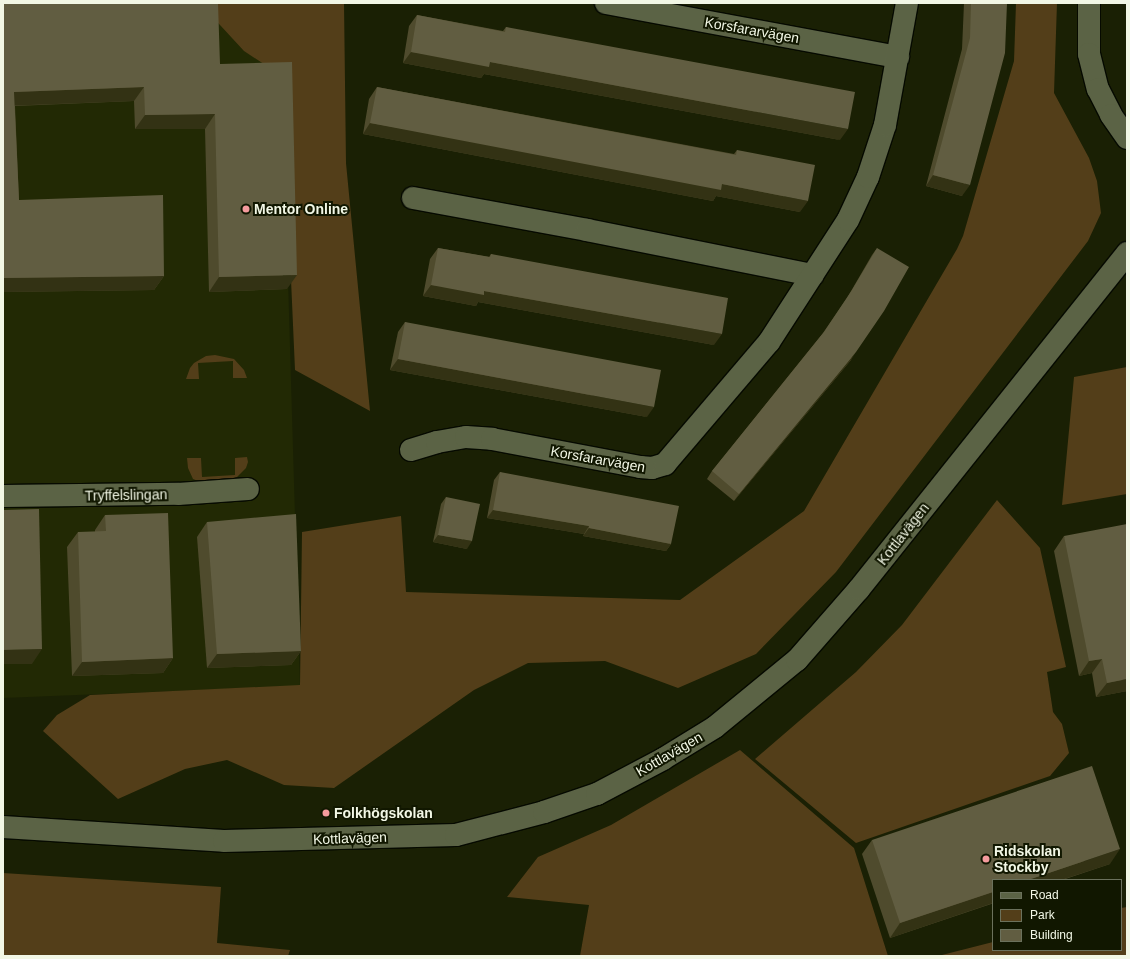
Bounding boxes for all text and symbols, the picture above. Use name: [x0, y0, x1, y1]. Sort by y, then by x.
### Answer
street label: Korsfararvägen: [703, 13, 801, 47]
place label: Mentor Online: [254, 201, 348, 217]
marker: Mentor Online: [241, 204, 251, 214]
street label: Korsfararvägen: [549, 442, 647, 476]
street label: Tryffelslingan: [85, 486, 167, 504]
street label: Kottlavägen: [874, 500, 932, 568]
street label: Kottlavägen: [633, 728, 705, 780]
place label: Folkhögskolan: [334, 805, 433, 821]
marker: Folkhögskolan: [321, 808, 331, 818]
street label: Kottlavägen: [313, 828, 387, 848]
place label: Ridskolan Stockby: [994, 843, 1061, 876]
marker: Ridskolan Stockby: [981, 854, 991, 864]
legend: [992, 879, 1122, 951]
text: Road: [1030, 888, 1059, 902]
text: Park: [1030, 908, 1055, 922]
text: Building: [1030, 928, 1073, 942]

